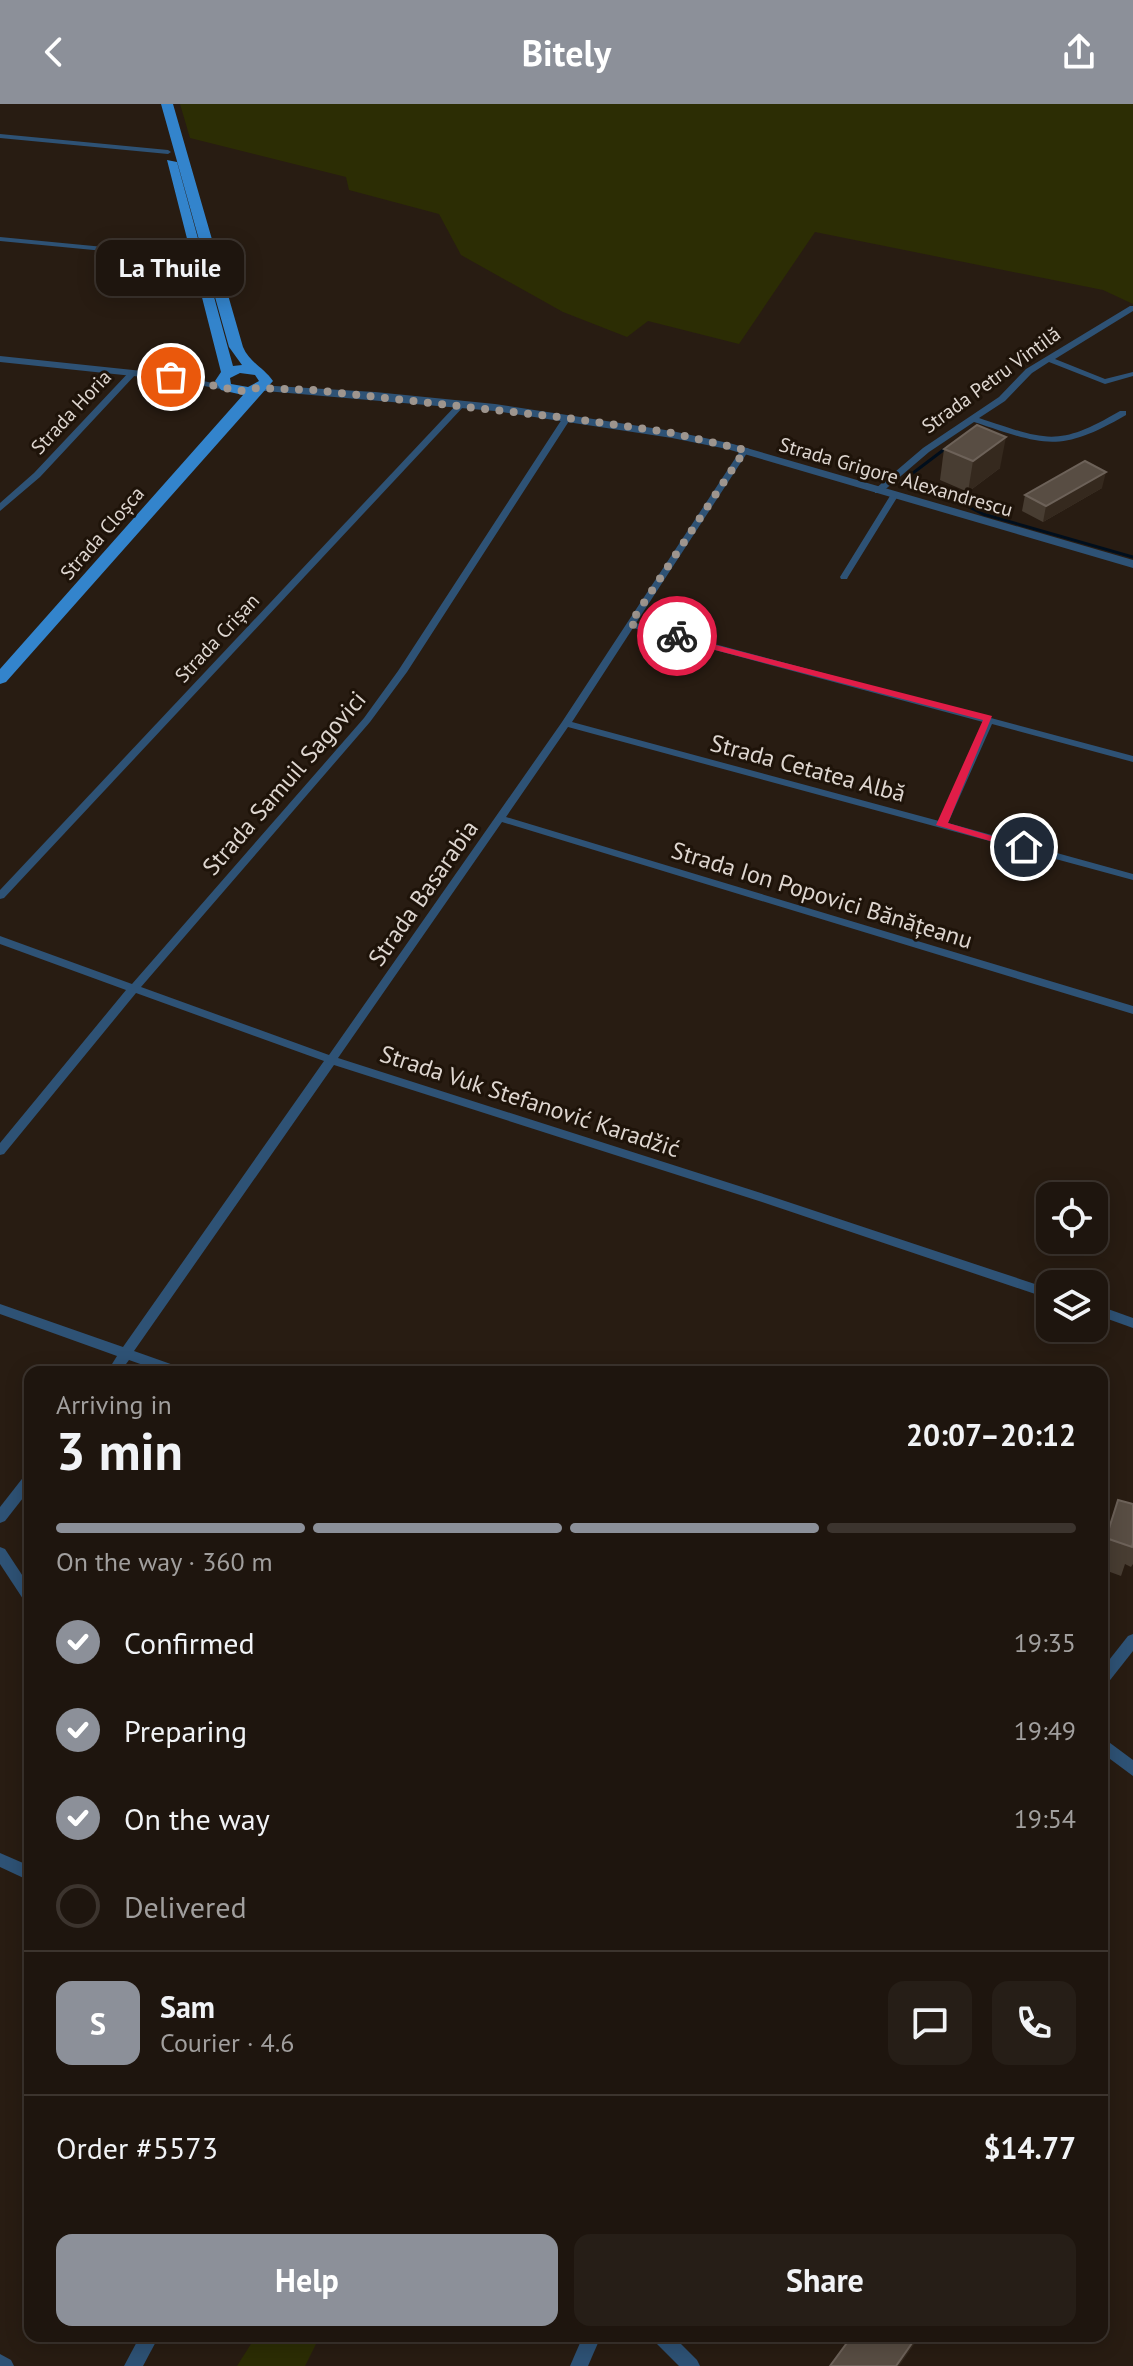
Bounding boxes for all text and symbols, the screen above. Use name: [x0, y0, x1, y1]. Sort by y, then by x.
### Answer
text: Bitely: [522, 29, 611, 76]
icon: back: [32, 30, 76, 74]
icon: share: [1057, 30, 1101, 74]
callout: La Thuile: [97, 241, 245, 297]
text: La Thuile: [119, 251, 221, 284]
street label: Strada Petru Vintilă: [916, 321, 1066, 439]
pin: [137, 343, 205, 411]
icon: bag: [149, 355, 193, 399]
street label: Strada Horia: [25, 364, 117, 460]
street label: Strada Grigore Alexandrescu: [776, 431, 1016, 523]
street label: Strada Cloșca: [54, 481, 150, 585]
street label: Strada Crișan: [169, 588, 265, 688]
courier: [637, 596, 717, 676]
icon: bike: [655, 614, 699, 658]
street label: Strada Samuil Sagovici: [195, 684, 373, 882]
street label: Strada Cetatea Albă: [707, 727, 909, 809]
pin: [990, 813, 1058, 881]
street label: Strada Basarabia: [361, 814, 485, 972]
icon: home: [1002, 825, 1046, 869]
street label: Strada Ion Popovici Bănățeanu: [668, 834, 976, 956]
street label: Strada Vuk Stefanović Karadžić: [376, 1038, 684, 1164]
map controls: [1036, 1182, 1108, 1342]
button: locate: [1036, 1182, 1108, 1254]
button: layers: [1036, 1270, 1108, 1342]
text: Arriving in: [56, 1388, 172, 1421]
text: 20:07–20:12: [906, 1415, 1076, 1454]
text: 3 min: [56, 1417, 183, 1484]
text: On the way · 360 m: [56, 1545, 273, 1578]
icon: check: [56, 1620, 100, 1664]
text: Confirmed: [124, 1623, 255, 1662]
text: 19:35: [1014, 1626, 1076, 1659]
icon: check: [56, 1708, 100, 1752]
text: Preparing: [124, 1711, 247, 1750]
text: 19:49: [1014, 1714, 1076, 1747]
icon: check: [56, 1796, 100, 1840]
text: On the way: [124, 1799, 270, 1838]
text: 19:54: [1014, 1802, 1076, 1835]
text: Delivered: [124, 1887, 247, 1926]
button: chat: [888, 1981, 972, 2065]
button: phone: [992, 1981, 1076, 2065]
text: Sam: [160, 1987, 215, 2026]
text: S: [90, 2004, 106, 2043]
text: Courier · 4.6: [160, 2026, 294, 2059]
text: Order #5573: [56, 2128, 218, 2167]
text: $14.77: [984, 2128, 1076, 2167]
button: Help: [56, 2234, 558, 2326]
button: Share: [574, 2234, 1076, 2326]

